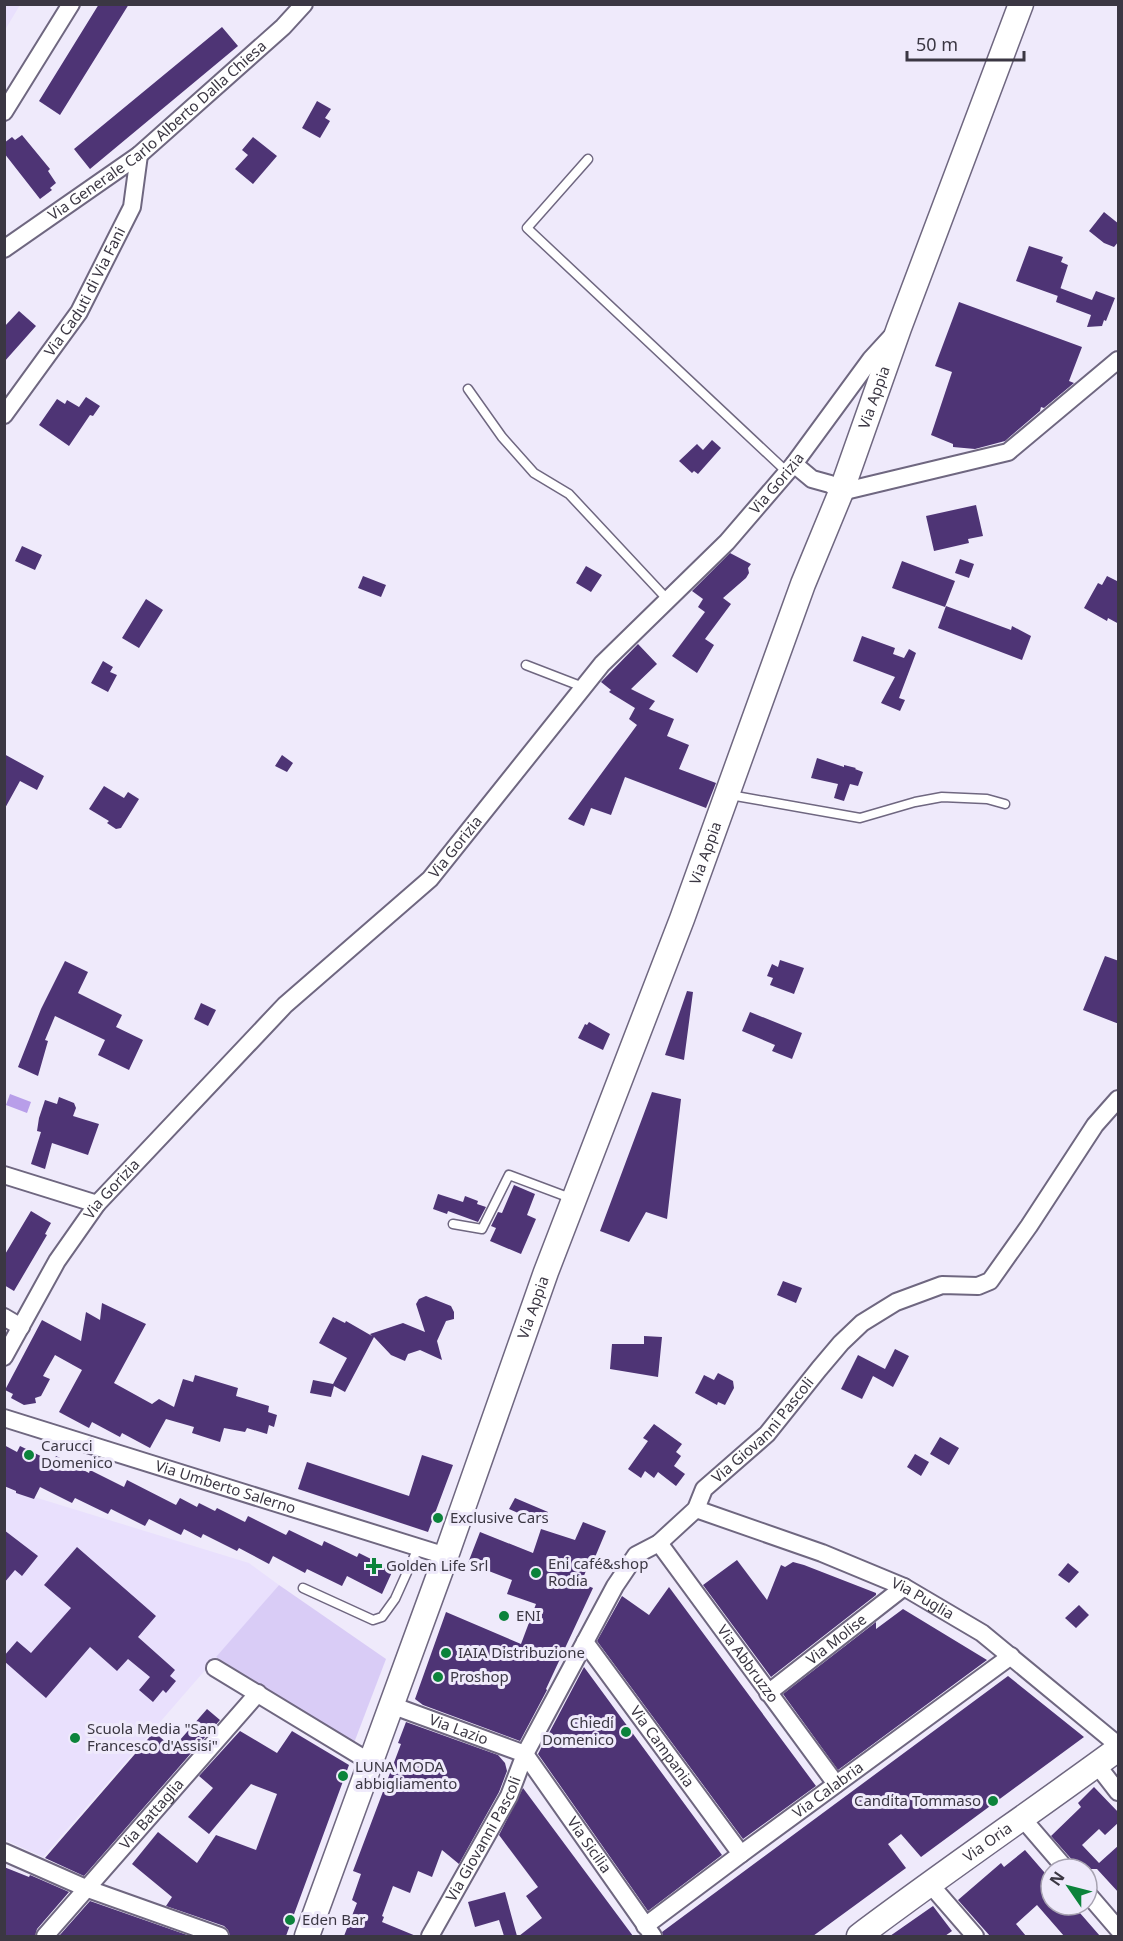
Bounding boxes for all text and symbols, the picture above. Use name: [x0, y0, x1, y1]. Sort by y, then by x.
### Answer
scale bar: [907, 24, 1024, 62]
text: 50 m: [916, 32, 958, 56]
street label: Via Generale Carlo Alberto Dalla Chiesa: [44, 36, 270, 224]
street label: Via Caduti di Via Fani: [39, 223, 129, 360]
street label: Via Appia: [853, 363, 894, 431]
street label: Via Gorizia: [744, 448, 808, 518]
street label: Via Gorizia: [424, 811, 486, 882]
street label: Via Appia: [684, 819, 725, 887]
street label: Via Gorizia: [78, 1154, 143, 1223]
street label: Via Appia: [512, 1273, 553, 1341]
street label: Via Giovanni Pascoli: [707, 1373, 818, 1487]
place label: Carucci Domenico: [41, 1435, 113, 1472]
marker: Carucci Domenico: [22, 1448, 36, 1462]
street label: Via Umberto Salerno: [153, 1455, 298, 1518]
place label: Exclusive Cars: [450, 1507, 549, 1527]
marker: Exclusive Cars: [431, 1511, 445, 1525]
place label: Eni café&shop Rodia: [548, 1553, 648, 1590]
place label: Golden Life Srl: [386, 1555, 488, 1575]
marker: Golden Life Srl: [367, 1559, 381, 1573]
marker: Eni café&shop Rodia: [529, 1566, 543, 1580]
street label: Via Puglia: [889, 1572, 958, 1623]
place label: ENI: [516, 1605, 541, 1625]
marker: ENI: [497, 1609, 511, 1623]
street label: Via Molise: [802, 1609, 870, 1669]
street label: Via Abbruzzo: [713, 1620, 784, 1706]
place label: IAIA Distribuzione: [458, 1642, 585, 1662]
marker: IAIA Distribuzione: [439, 1646, 453, 1660]
place label: Proshop: [450, 1666, 509, 1686]
marker: Proshop: [431, 1670, 445, 1684]
street label: Via Campania: [626, 1701, 699, 1791]
street label: Via Lazio: [427, 1709, 491, 1749]
place label: Chiedi Domenico: [542, 1712, 614, 1749]
place label: Scuola Media "San Francesco d'Assisi": [87, 1718, 218, 1755]
marker: Chiedi Domenico: [619, 1725, 633, 1739]
marker: Scuola Media "San Francesco d'Assisi": [68, 1731, 82, 1745]
place label: LUNA MODA abbigliamento: [355, 1756, 457, 1793]
street label: Via Calabria: [788, 1757, 867, 1822]
marker: LUNA MODA abbigliamento: [336, 1769, 350, 1783]
street label: Via Giovanni Pascoli: [441, 1773, 525, 1905]
street label: Via Battaglia: [114, 1774, 188, 1853]
place label: Candita Tommaso: [854, 1790, 981, 1810]
marker: Candita Tommaso: [986, 1794, 1000, 1808]
street label: Via Sicilia: [563, 1812, 617, 1877]
street label: Via Oria: [959, 1817, 1015, 1866]
north arrow: [1039, 1857, 1099, 1917]
text: N: [1044, 1867, 1069, 1890]
place label: Eden Bar: [302, 1909, 366, 1929]
marker: Eden Bar: [283, 1913, 297, 1927]

